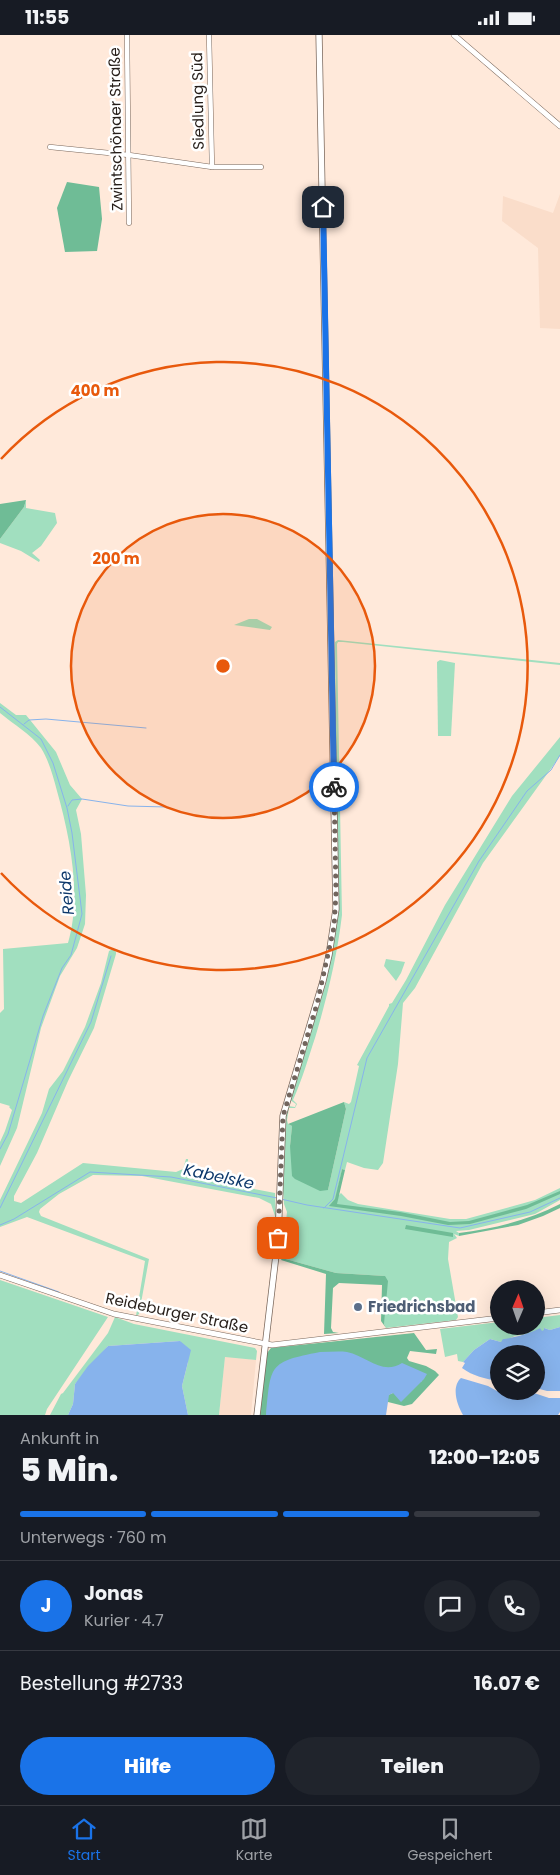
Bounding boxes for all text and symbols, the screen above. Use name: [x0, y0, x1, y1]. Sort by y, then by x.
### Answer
text: 11:55: [25, 4, 69, 31]
street label: Zwintschönaer Straße: [104, 47, 127, 211]
street label: Siedlung Süd: [186, 52, 209, 150]
pin: [302, 186, 344, 228]
icon: home: [309, 193, 337, 221]
text: 400 m: [71, 380, 120, 401]
text: 200 m: [92, 548, 140, 569]
centre of rings: [214, 657, 232, 675]
courier: [309, 762, 359, 812]
icon: bike: [320, 773, 348, 801]
water label: Reide: [53, 870, 80, 916]
water label: Kabelske: [181, 1158, 256, 1195]
pin: [257, 1217, 299, 1259]
icon: bag: [264, 1224, 292, 1252]
north arrow: [490, 1280, 545, 1335]
map controls: [490, 1280, 545, 1400]
street label: Reideburger Straße: [104, 1287, 250, 1338]
place label: Friedrichsbad: [368, 1296, 475, 1317]
marker: Friedrichsbad: [352, 1301, 364, 1313]
button: layers: [490, 1345, 545, 1400]
text: Ankunft in: [20, 1427, 99, 1450]
text: 12:00–12:05: [429, 1444, 540, 1471]
text: 5 Min.: [20, 1447, 118, 1492]
text: Unterwegs · 760 m: [20, 1526, 167, 1549]
text: Jonas: [84, 1580, 143, 1607]
button: chat: [424, 1580, 476, 1632]
button: phone: [488, 1580, 540, 1632]
text: J: [41, 1592, 51, 1619]
text: Kurier · 4.7: [84, 1609, 164, 1632]
text: Bestellung #2733: [20, 1670, 183, 1697]
text: 16.07 €: [474, 1670, 540, 1697]
button: Hilfe: [20, 1737, 275, 1795]
button: Teilen: [285, 1737, 540, 1795]
tab: Start: [68, 1815, 101, 1866]
tab: Karte: [236, 1815, 273, 1866]
tab: Gespeichert: [408, 1815, 492, 1866]

